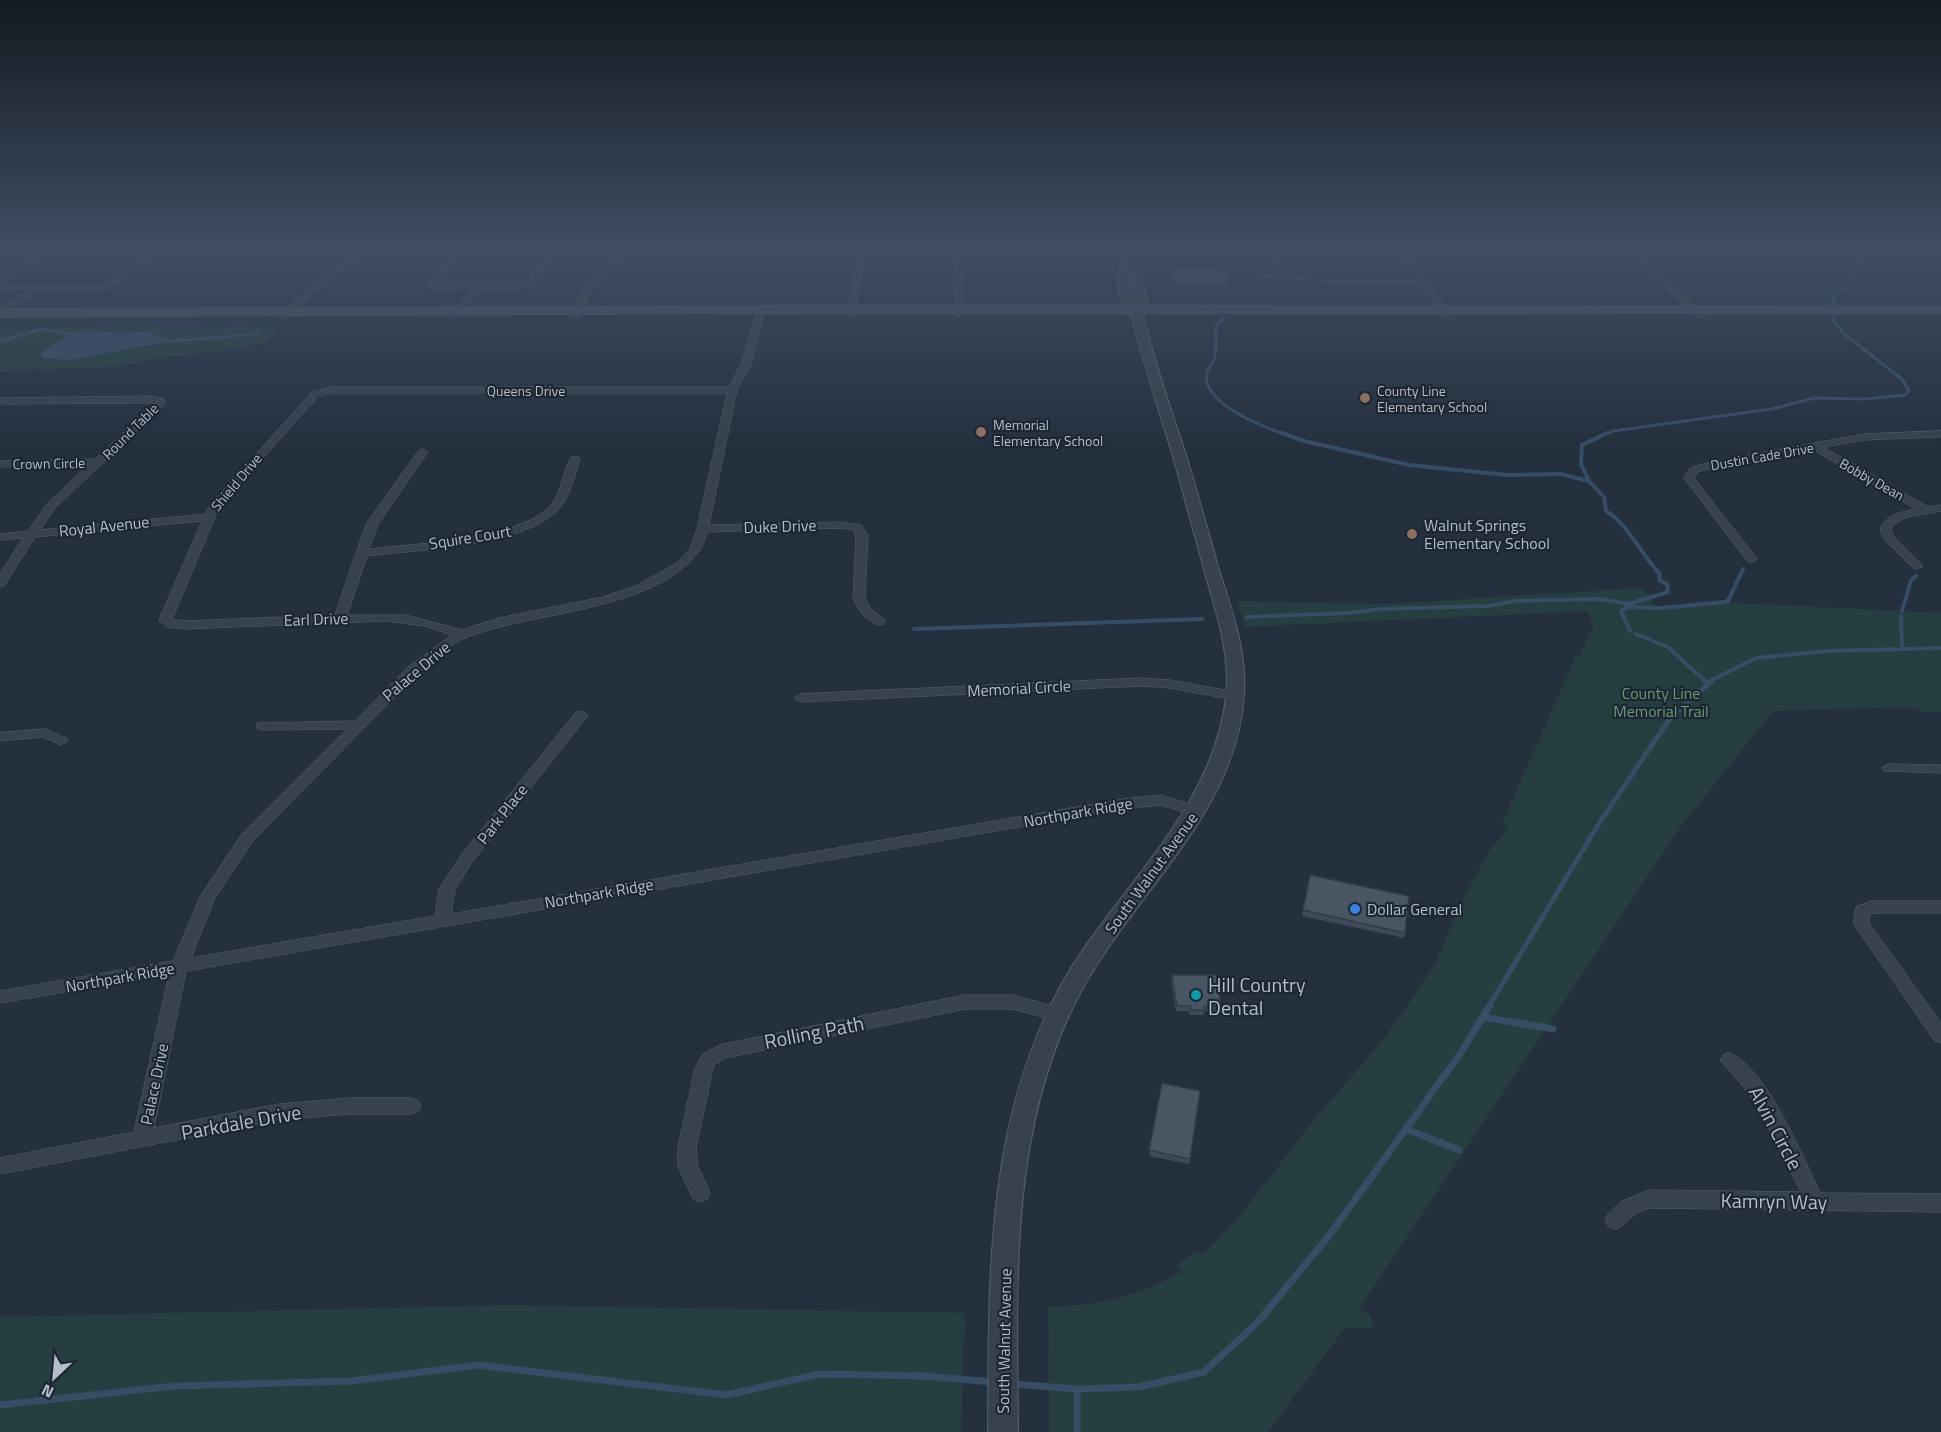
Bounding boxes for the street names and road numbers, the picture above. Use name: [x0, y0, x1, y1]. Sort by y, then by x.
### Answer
street label: Queens Drive: [487, 380, 565, 401]
street label: Round Table: [97, 398, 163, 464]
street label: Dustin Cade Drive: [1709, 437, 1815, 475]
street label: Shield Drive: [206, 449, 266, 515]
street label: Crown Circle: [12, 452, 86, 474]
street label: Bobby Dean: [1836, 453, 1908, 505]
street label: Royal Avenue: [58, 509, 150, 543]
street label: Duke Drive: [743, 513, 817, 539]
street label: Squire Court: [427, 519, 513, 555]
street label: Earl Drive: [283, 606, 349, 632]
street label: Palace Drive: [377, 635, 455, 707]
street label: Memorial Circle: [967, 673, 1071, 703]
street label: Park Place: [471, 779, 533, 849]
street label: Northpark Ridge: [1022, 791, 1134, 833]
street label: South Walnut Avenue: [1099, 807, 1203, 939]
street label: Northpark Ridge: [543, 872, 655, 914]
street label: Northpark Ridge: [64, 956, 176, 998]
street label: Rolling Path: [761, 1007, 867, 1057]
street label: Palace Drive: [134, 1041, 174, 1127]
street label: Alvin Circle: [1741, 1081, 1811, 1175]
street label: Parkdale Drive: [178, 1096, 304, 1148]
street label: Kamryn Way: [1720, 1185, 1828, 1217]
street label: South Walnut Avenue: [991, 1268, 1017, 1414]

